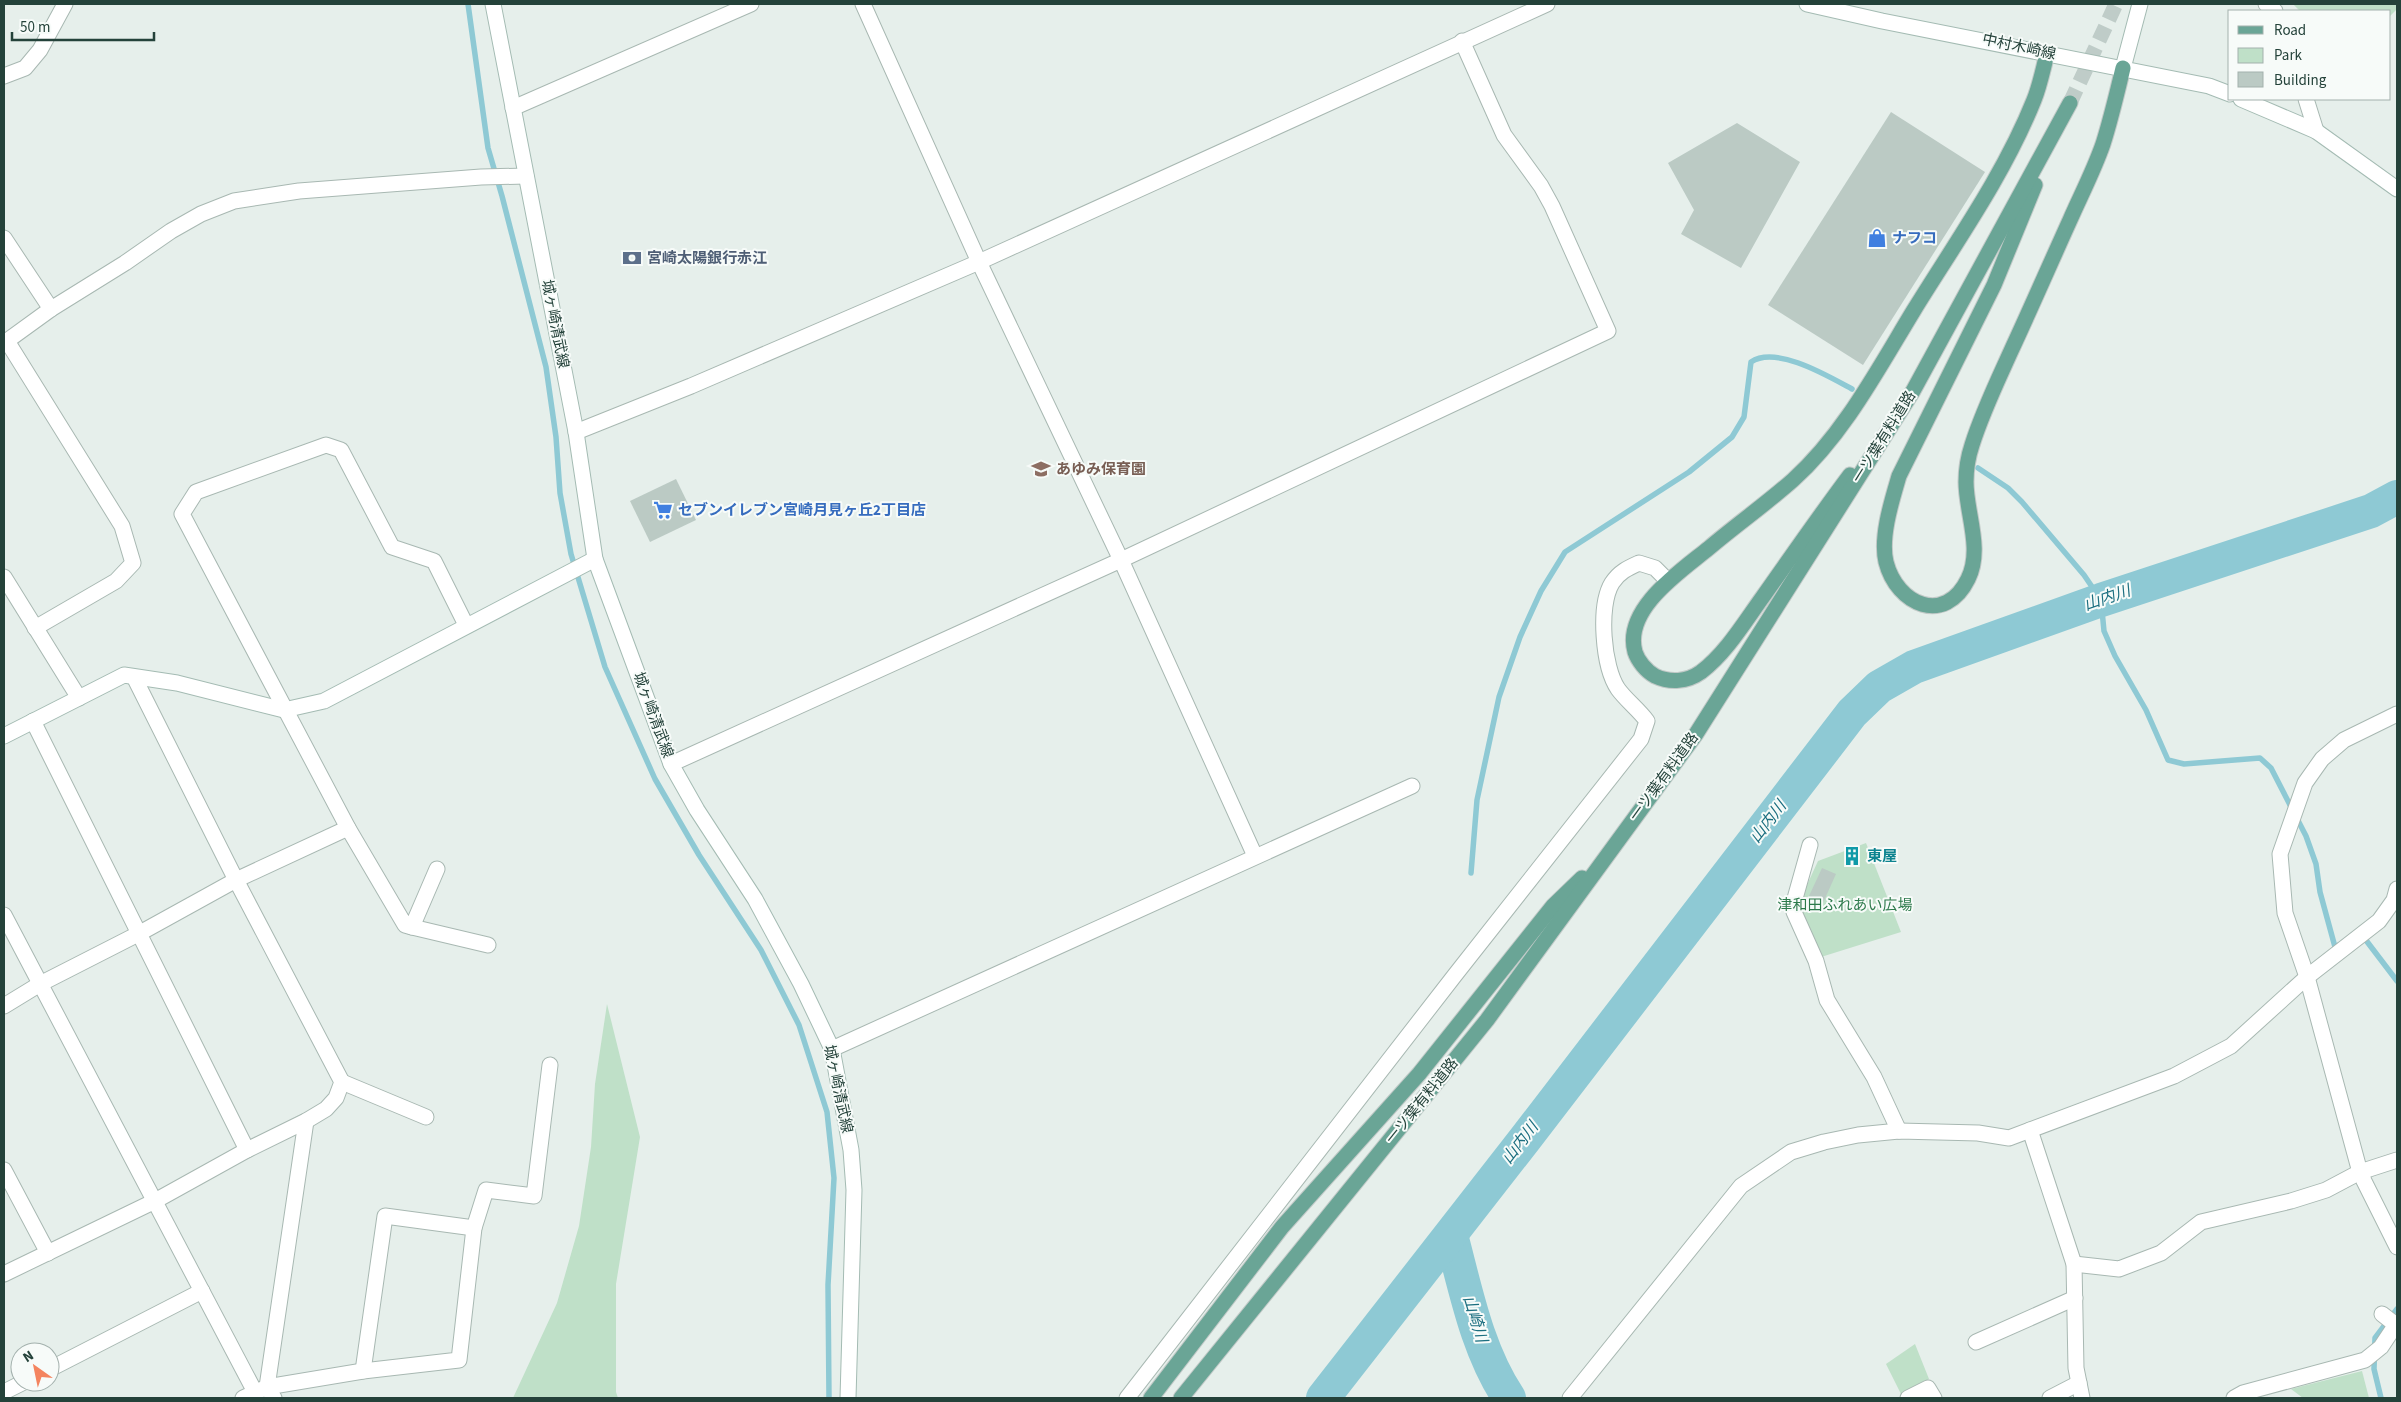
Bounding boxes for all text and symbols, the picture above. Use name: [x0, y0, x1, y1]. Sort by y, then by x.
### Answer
scale bar: [12, 10, 155, 42]
legend: [2228, 10, 2391, 100]
text: 50 m: [20, 17, 50, 38]
text: Road: [2274, 20, 2306, 41]
street label: 中村木崎線: [1980, 29, 2058, 65]
text: Park: [2274, 45, 2303, 66]
text: Building: [2274, 70, 2327, 91]
shop icon: ナフコ: [1866, 227, 1888, 249]
place label: ナフコ: [1892, 228, 1937, 249]
bank icon: 宮崎太陽銀行赤江: [621, 247, 643, 269]
place label: 宮崎太陽銀行赤江: [647, 248, 767, 269]
street label: 城ヶ崎清武線: [536, 278, 574, 370]
street label: 一ツ葉有料道路: [1847, 387, 1921, 487]
school or university icon: あゆみ保育園: [1030, 458, 1052, 480]
place label: あゆみ保育園: [1056, 459, 1146, 480]
supermarket icon: セブンイレブン宮崎月見ヶ丘2丁目店: [652, 499, 674, 521]
place label: セブンイレブン宮崎月見ヶ丘2丁目店: [678, 500, 926, 521]
water label: 山内川: [2081, 579, 2135, 616]
street label: 城ヶ崎清武線: [628, 669, 678, 761]
street label: 一ツ葉有料道路: [1625, 728, 1703, 826]
water label: 山内川: [1745, 795, 1793, 848]
building icon: 東屋: [1841, 845, 1863, 867]
place label: 東屋: [1867, 846, 1897, 867]
park label: 津和田ふれあい広場: [1777, 895, 1913, 916]
street label: 城ヶ崎清武線: [818, 1043, 858, 1135]
street label: 一ツ葉有料道路: [1381, 1054, 1463, 1148]
water label: 山内川: [1497, 1116, 1545, 1169]
water label: 山崎川: [1457, 1293, 1493, 1347]
north arrow: [10, 1342, 60, 1392]
text: N: [19, 1346, 38, 1368]

